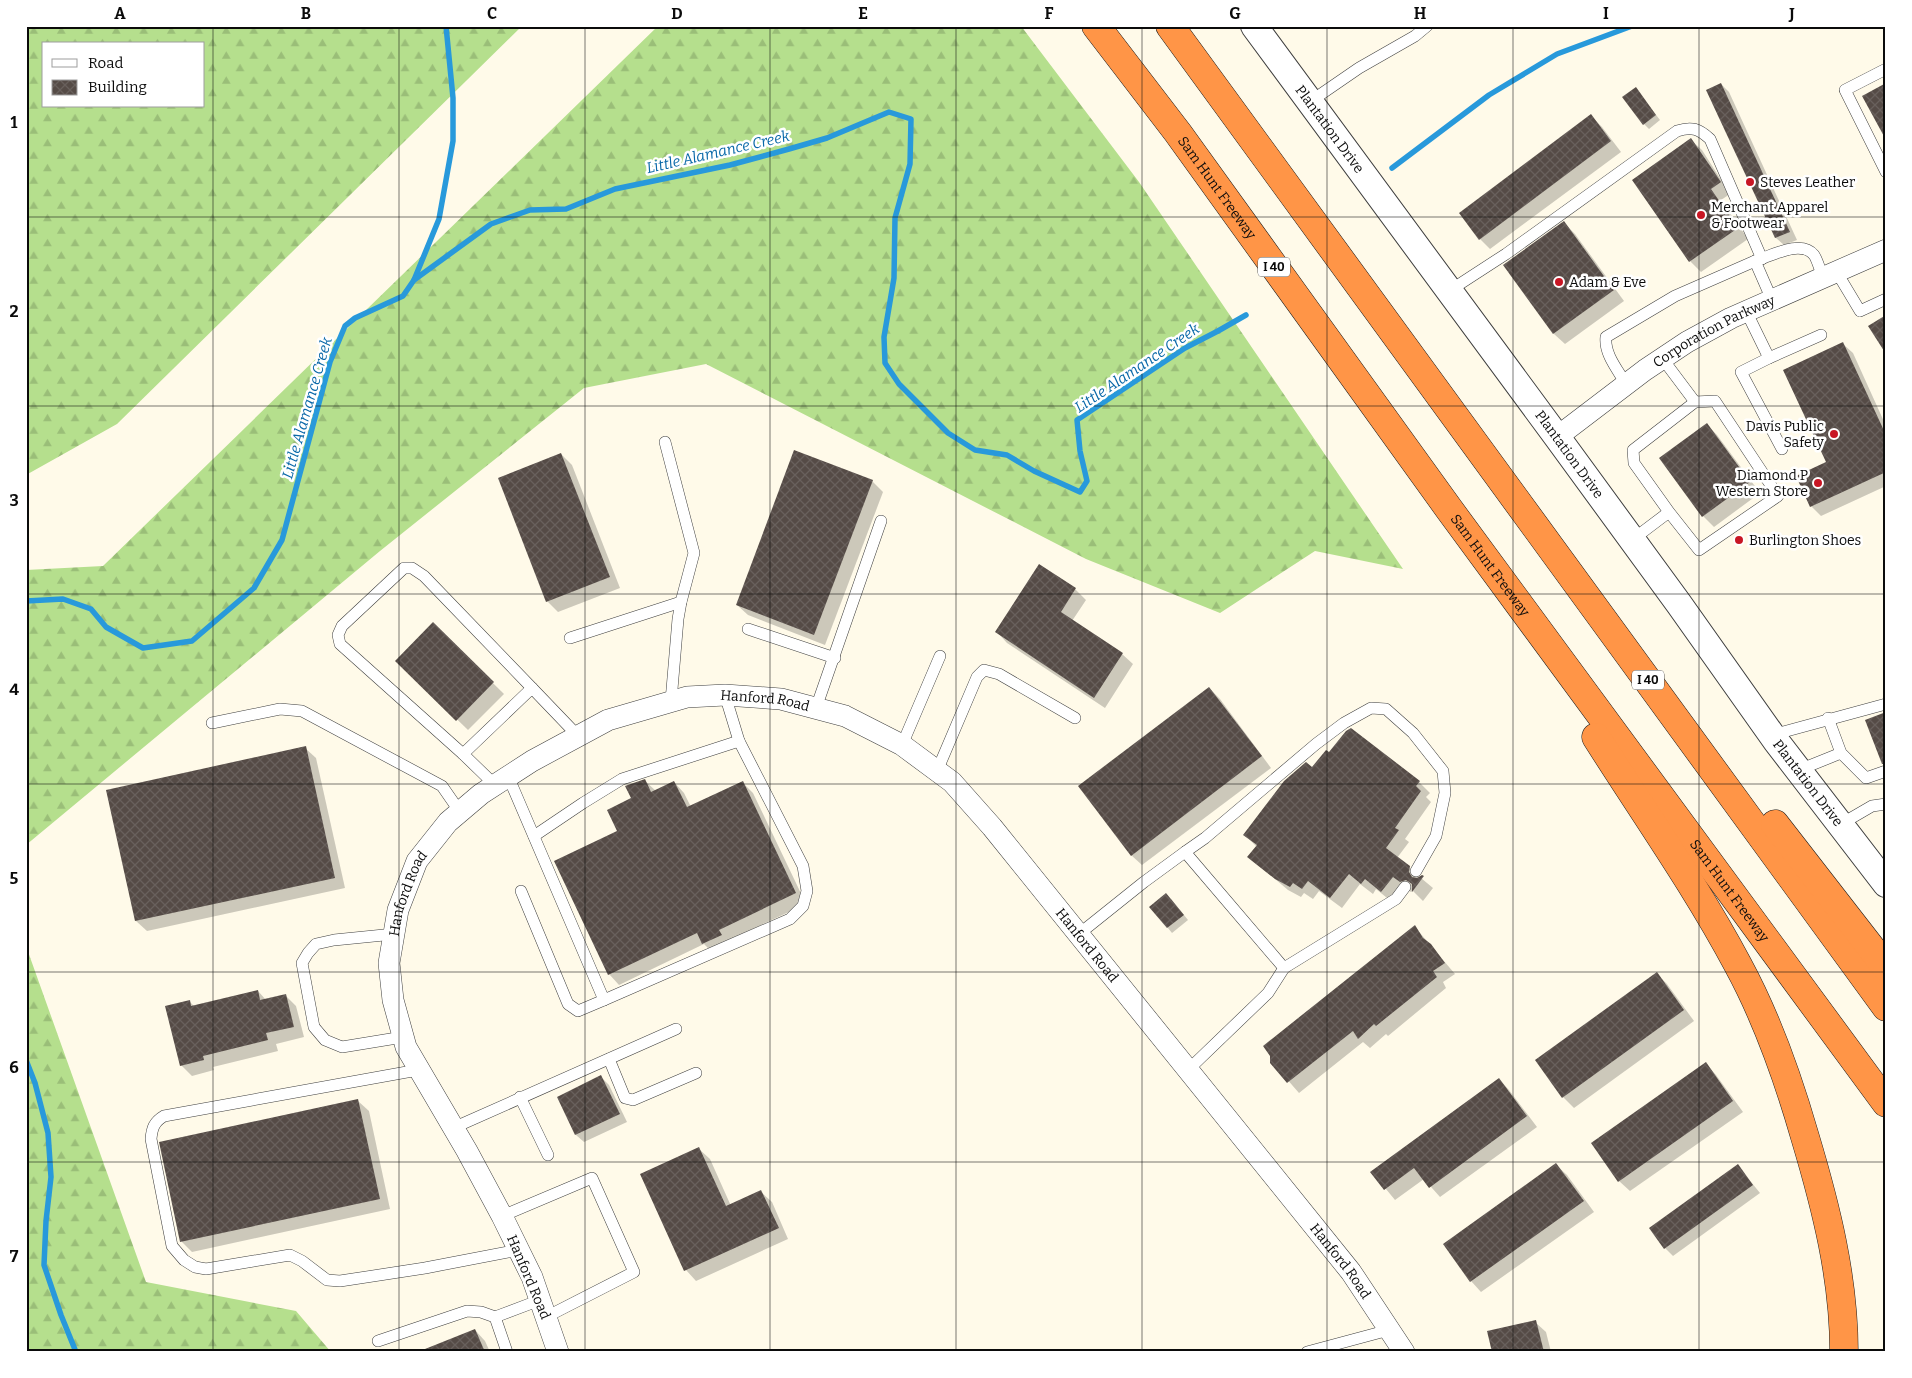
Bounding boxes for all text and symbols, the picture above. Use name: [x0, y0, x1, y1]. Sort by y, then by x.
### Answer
text: A: [114, 4, 126, 23]
text: B: [301, 4, 311, 23]
text: C: [487, 4, 497, 23]
text: D: [671, 4, 683, 23]
text: E: [858, 4, 868, 23]
text: F: [1045, 4, 1054, 23]
text: G: [1229, 4, 1241, 23]
text: H: [1414, 4, 1427, 23]
text: I: [1603, 4, 1609, 23]
text: J: [1788, 4, 1795, 23]
legend: [42, 42, 205, 108]
text: Road: [88, 54, 123, 72]
text: Building: [88, 78, 147, 96]
street label: Plantation Drive: [1292, 82, 1367, 177]
text: 1: [11, 113, 18, 132]
water label: Little Alamance Creek: [645, 127, 792, 177]
street label: Sam Hunt Freeway: [1174, 133, 1260, 243]
place label: Steves Leather: [1760, 174, 1855, 191]
marker: Steves Leather: [1744, 176, 1756, 188]
place label: Merchant Apparel & Footwear: [1711, 199, 1828, 232]
marker: Merchant Apparel & Footwear: [1695, 209, 1707, 221]
road number: I 40: [1258, 258, 1290, 276]
place label: Adam & Eve: [1569, 274, 1646, 291]
marker: Adam & Eve: [1553, 276, 1565, 288]
street label: Corporation Parkway: [1650, 292, 1778, 371]
text: 2: [9, 302, 19, 321]
water label: Little Alamance Creek: [1071, 319, 1203, 416]
water label: Little Alamance Creek: [278, 334, 336, 481]
street label: Plantation Drive: [1531, 407, 1607, 502]
place label: Davis Public Safety: [1746, 418, 1825, 451]
marker: Davis Public Safety: [1828, 428, 1840, 440]
place label: Diamond P Western Store: [1715, 467, 1808, 500]
marker: Diamond P Western Store: [1812, 477, 1824, 489]
text: 3: [9, 491, 19, 510]
street label: Sam Hunt Freeway: [1447, 511, 1533, 620]
place label: Burlington Shoes: [1749, 532, 1861, 549]
marker: Burlington Shoes: [1733, 534, 1745, 546]
road number: I 40: [1632, 670, 1664, 690]
text: 4: [9, 680, 19, 699]
street label: Hanford Road: [720, 687, 811, 715]
street label: Plantation Drive: [1769, 736, 1846, 830]
street label: Sam Hunt Freeway: [1686, 836, 1773, 946]
street label: Hanford Road: [386, 847, 431, 938]
text: 5: [10, 869, 19, 888]
street label: Hanford Road: [1052, 905, 1122, 986]
text: 6: [9, 1058, 19, 1077]
street label: Hanford Road: [1306, 1220, 1374, 1302]
street label: Hanford Road: [503, 1232, 554, 1322]
text: 7: [10, 1247, 19, 1266]

